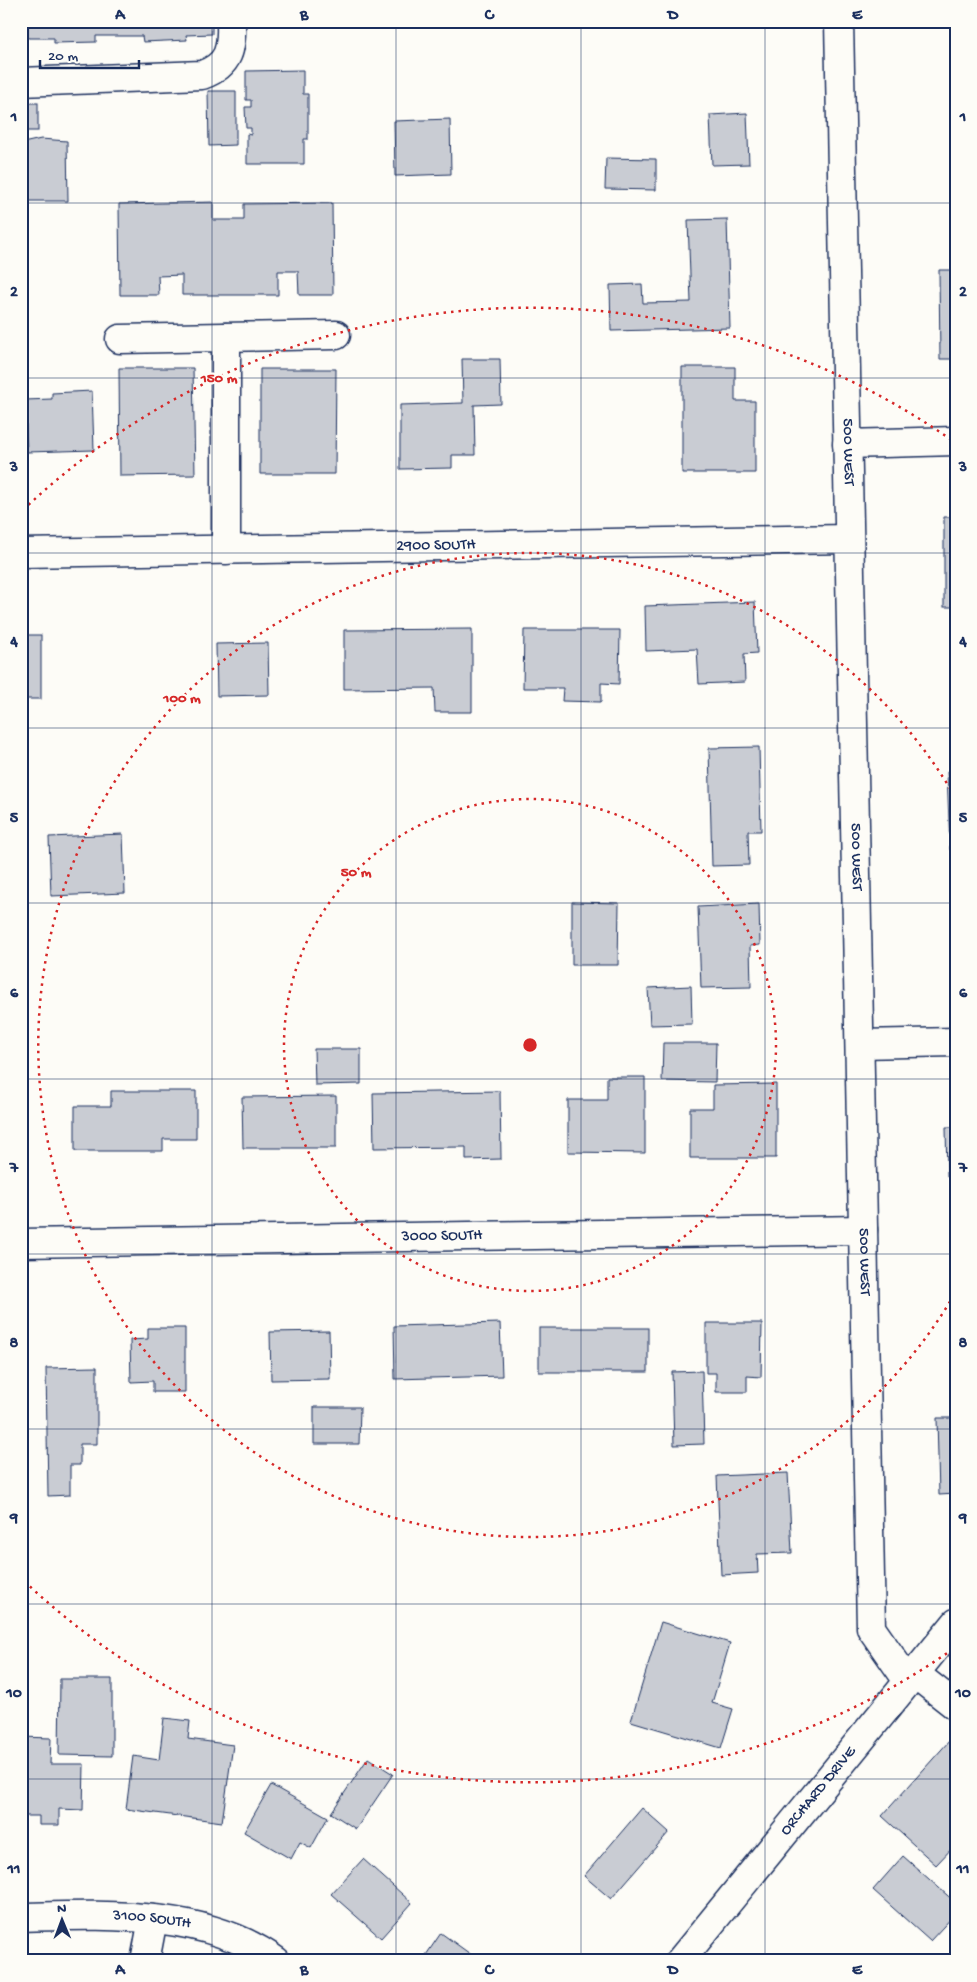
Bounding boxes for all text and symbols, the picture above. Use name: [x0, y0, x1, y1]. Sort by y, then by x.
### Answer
text: A: [114, 7, 126, 26]
text: B: [299, 7, 309, 26]
text: C: [484, 7, 495, 26]
text: D: [666, 7, 679, 26]
text: E: [852, 7, 863, 26]
scale bar: [40, 38, 139, 70]
text: 20 m: [48, 48, 78, 66]
text: 1: [10, 109, 17, 128]
text: 1: [959, 109, 966, 128]
text: 2: [10, 284, 18, 303]
text: 2: [959, 284, 967, 303]
text: 150 m: [200, 370, 238, 388]
street label: 500 WEST: [837, 418, 858, 487]
text: 3: [9, 459, 18, 478]
text: 3: [958, 459, 967, 478]
street label: 2900 SOUTH: [396, 536, 477, 556]
text: 4: [9, 634, 18, 653]
text: 4: [958, 634, 967, 653]
text: 100 m: [162, 690, 201, 708]
text: 5: [10, 810, 19, 829]
text: 5: [959, 810, 968, 829]
street label: 500 WEST: [845, 823, 866, 892]
text: 50 m: [341, 864, 372, 882]
text: 6: [10, 985, 19, 1004]
text: 6: [959, 985, 968, 1004]
centre of rings: [521, 1036, 539, 1054]
text: 7: [9, 1160, 19, 1179]
text: 7: [958, 1160, 968, 1179]
street label: 3000 SOUTH: [400, 1226, 483, 1247]
street label: 500 WEST: [854, 1228, 874, 1297]
text: 8: [10, 1335, 19, 1354]
text: 8: [959, 1335, 968, 1354]
text: 9: [9, 1510, 18, 1529]
text: 9: [958, 1510, 967, 1529]
text: 10: [5, 1685, 22, 1704]
text: 10: [954, 1685, 971, 1704]
street label: ORCHARD DRIVE: [777, 1742, 861, 1840]
text: 11: [7, 1861, 20, 1880]
text: 11: [956, 1861, 969, 1880]
north arrow: [38, 1894, 88, 1944]
text: N: [57, 1901, 67, 1918]
street label: 3100 SOUTH: [111, 1907, 193, 1934]
text: A: [114, 1962, 126, 1981]
text: B: [299, 1962, 309, 1981]
text: C: [484, 1962, 495, 1981]
text: D: [666, 1962, 679, 1981]
text: E: [852, 1962, 863, 1981]

